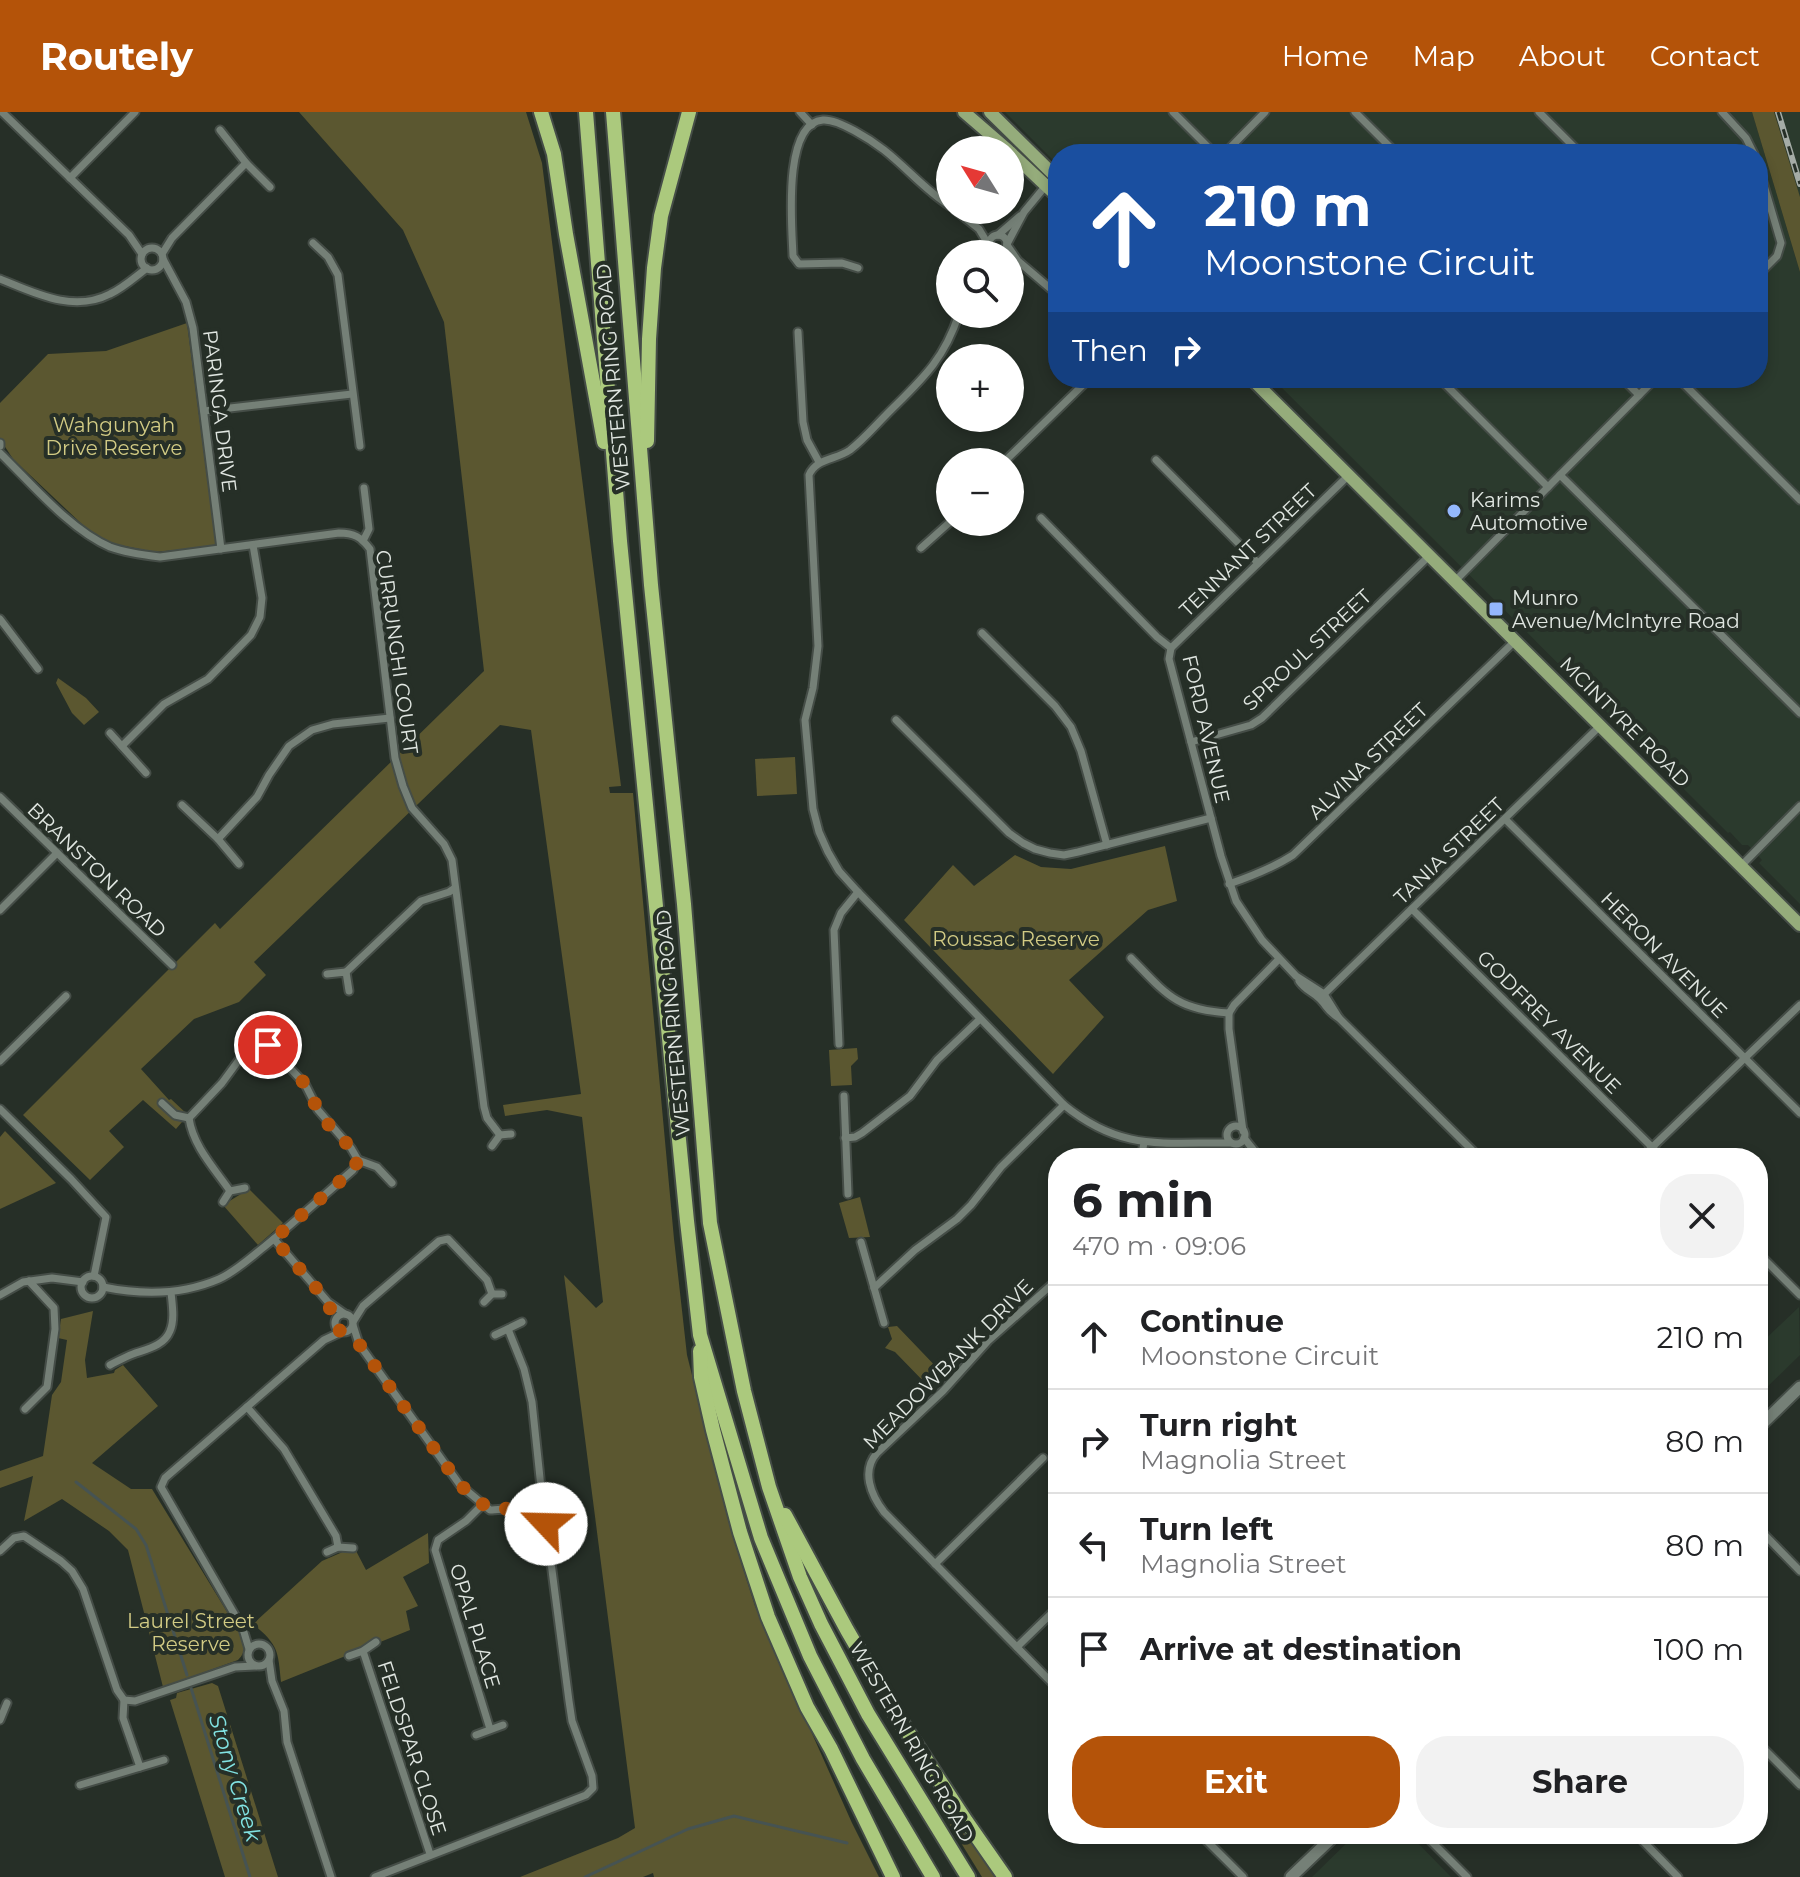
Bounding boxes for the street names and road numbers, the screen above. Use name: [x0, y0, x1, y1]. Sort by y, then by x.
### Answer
street label: WESTERN RING ROAD: [591, 263, 635, 491]
street label: PARINGA DRIVE: [198, 328, 242, 494]
street label: TENNANT STREET: [1175, 478, 1322, 621]
street label: CURRUNGHI COURT: [371, 548, 423, 756]
street label: SPROUL STREET: [1238, 584, 1377, 716]
street label: FORD AVENUE: [1177, 652, 1235, 806]
street label: MCINTYRE ROAD: [1555, 652, 1695, 792]
street label: ALVINA STREET: [1303, 698, 1433, 824]
street label: TANIA STREET: [1389, 792, 1509, 909]
street label: BRANSTON ROAD: [23, 798, 171, 942]
street label: HERON AVENUE: [1596, 887, 1732, 1023]
street label: WESTERN RING ROAD: [651, 909, 695, 1137]
street label: GODFREY AVENUE: [1472, 945, 1626, 1099]
street label: MEADOWBANK DRIVE: [858, 1274, 1038, 1454]
street label: OPAL PLACE: [445, 1561, 505, 1691]
street label: WESTERN RING ROAD: [845, 1637, 979, 1847]
street label: FELDSPAR CLOSE: [372, 1658, 452, 1838]

